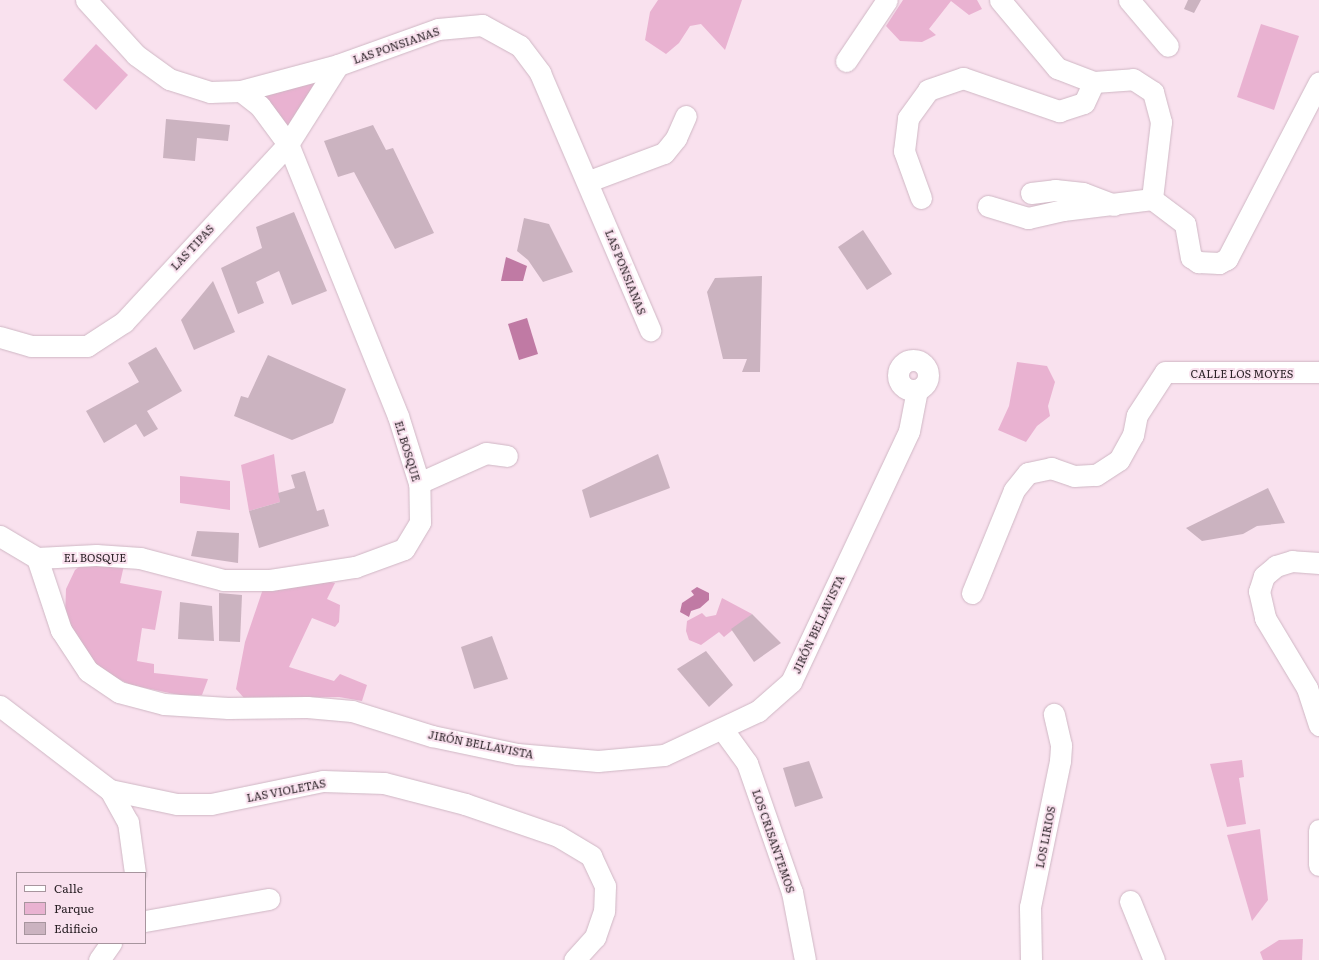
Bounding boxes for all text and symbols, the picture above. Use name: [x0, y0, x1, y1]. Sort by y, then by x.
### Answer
street label: LAS PONSIANAS: [351, 24, 441, 66]
street label: LAS TIPAS: [168, 222, 216, 272]
street label: LAS PONSIANAS: [603, 228, 649, 316]
street label: CALLE LOS MOYES: [1191, 366, 1293, 380]
street label: EL BOSQUE: [393, 419, 423, 483]
street label: EL BOSQUE: [64, 550, 126, 564]
street label: JIRÓN BELLAVISTA: [789, 573, 847, 675]
street label: JIRÓN BELLAVISTA: [427, 727, 535, 761]
street label: LAS VIOLETAS: [245, 776, 327, 804]
street label: LOS CRISANTEMOS: [750, 787, 798, 895]
street label: LOS LIRIOS: [1033, 805, 1057, 869]
legend: [16, 872, 146, 944]
text: Calle: [54, 879, 83, 897]
text: Parque: [54, 899, 94, 917]
text: Edificio: [54, 919, 98, 937]

